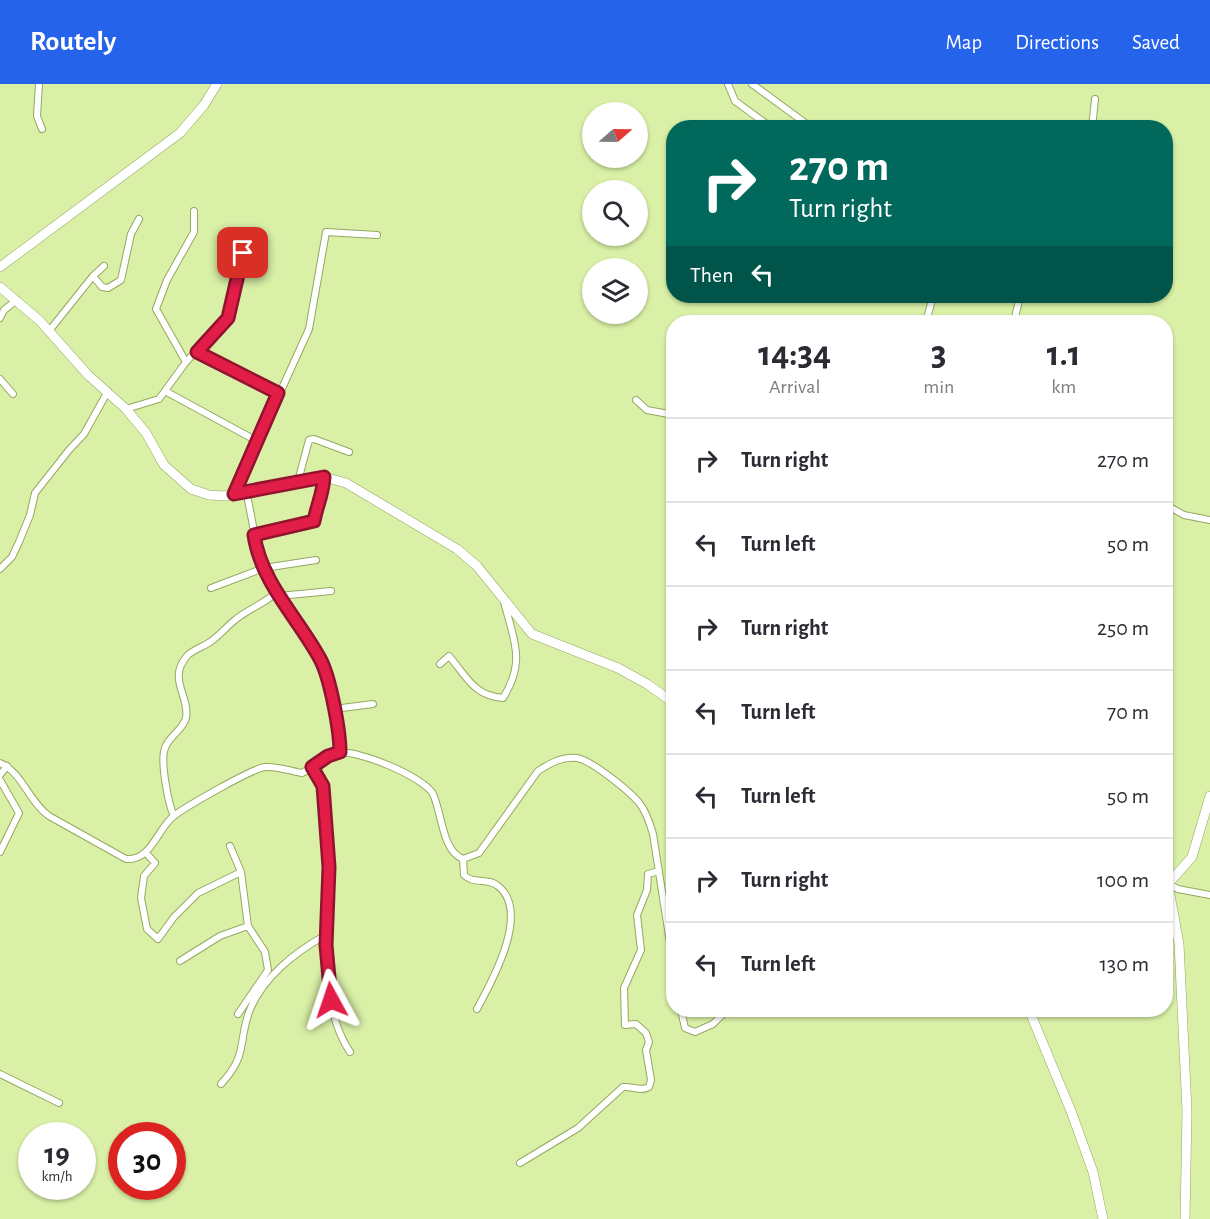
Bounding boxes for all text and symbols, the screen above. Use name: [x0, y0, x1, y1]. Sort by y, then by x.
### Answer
text: Routely: [30, 28, 116, 56]
text: Map: [946, 32, 982, 53]
text: Directions: [1015, 32, 1099, 53]
text: Saved: [1132, 32, 1180, 53]
north arrow: [582, 102, 648, 168]
map controls: [582, 102, 648, 324]
icon: right: [690, 144, 768, 222]
text: 270 m: [789, 146, 889, 188]
button: search: [582, 180, 648, 246]
text: Turn right: [789, 195, 892, 222]
pin: [217, 227, 268, 278]
icon: arrive: [226, 236, 259, 269]
button: layers: [582, 258, 648, 324]
icon: left: [746, 258, 779, 291]
text: Then: [690, 264, 734, 286]
text: 14:34: [758, 336, 831, 372]
text: 3: [931, 336, 947, 372]
text: 1.1: [1047, 336, 1081, 372]
text: Arrival: [769, 377, 820, 397]
text: min: [923, 377, 954, 397]
text: km: [1051, 377, 1076, 397]
icon: right: [690, 444, 723, 477]
text: Turn right: [741, 449, 828, 471]
text: 270 m: [1097, 449, 1149, 471]
icon: left: [690, 528, 723, 561]
text: Turn left: [741, 533, 815, 555]
text: 50 m: [1107, 533, 1149, 555]
icon: right: [690, 612, 723, 645]
text: Turn right: [741, 617, 828, 639]
text: 250 m: [1097, 617, 1149, 639]
icon: left: [690, 696, 723, 729]
text: Turn left: [741, 701, 815, 723]
text: 70 m: [1107, 701, 1149, 723]
icon: left: [690, 780, 723, 813]
text: Turn left: [741, 785, 815, 807]
text: 50 m: [1107, 785, 1149, 807]
icon: right: [690, 864, 723, 897]
text: Turn right: [741, 869, 828, 891]
text: 100 m: [1097, 869, 1149, 891]
icon: left: [690, 948, 723, 981]
text: Turn left: [741, 953, 815, 975]
text: 130 m: [1100, 953, 1149, 975]
position arrow: [299, 968, 363, 1032]
speed limit sign: 30: [108, 1122, 186, 1200]
text: 19: [44, 1139, 70, 1169]
text: km/h: [42, 1169, 72, 1184]

